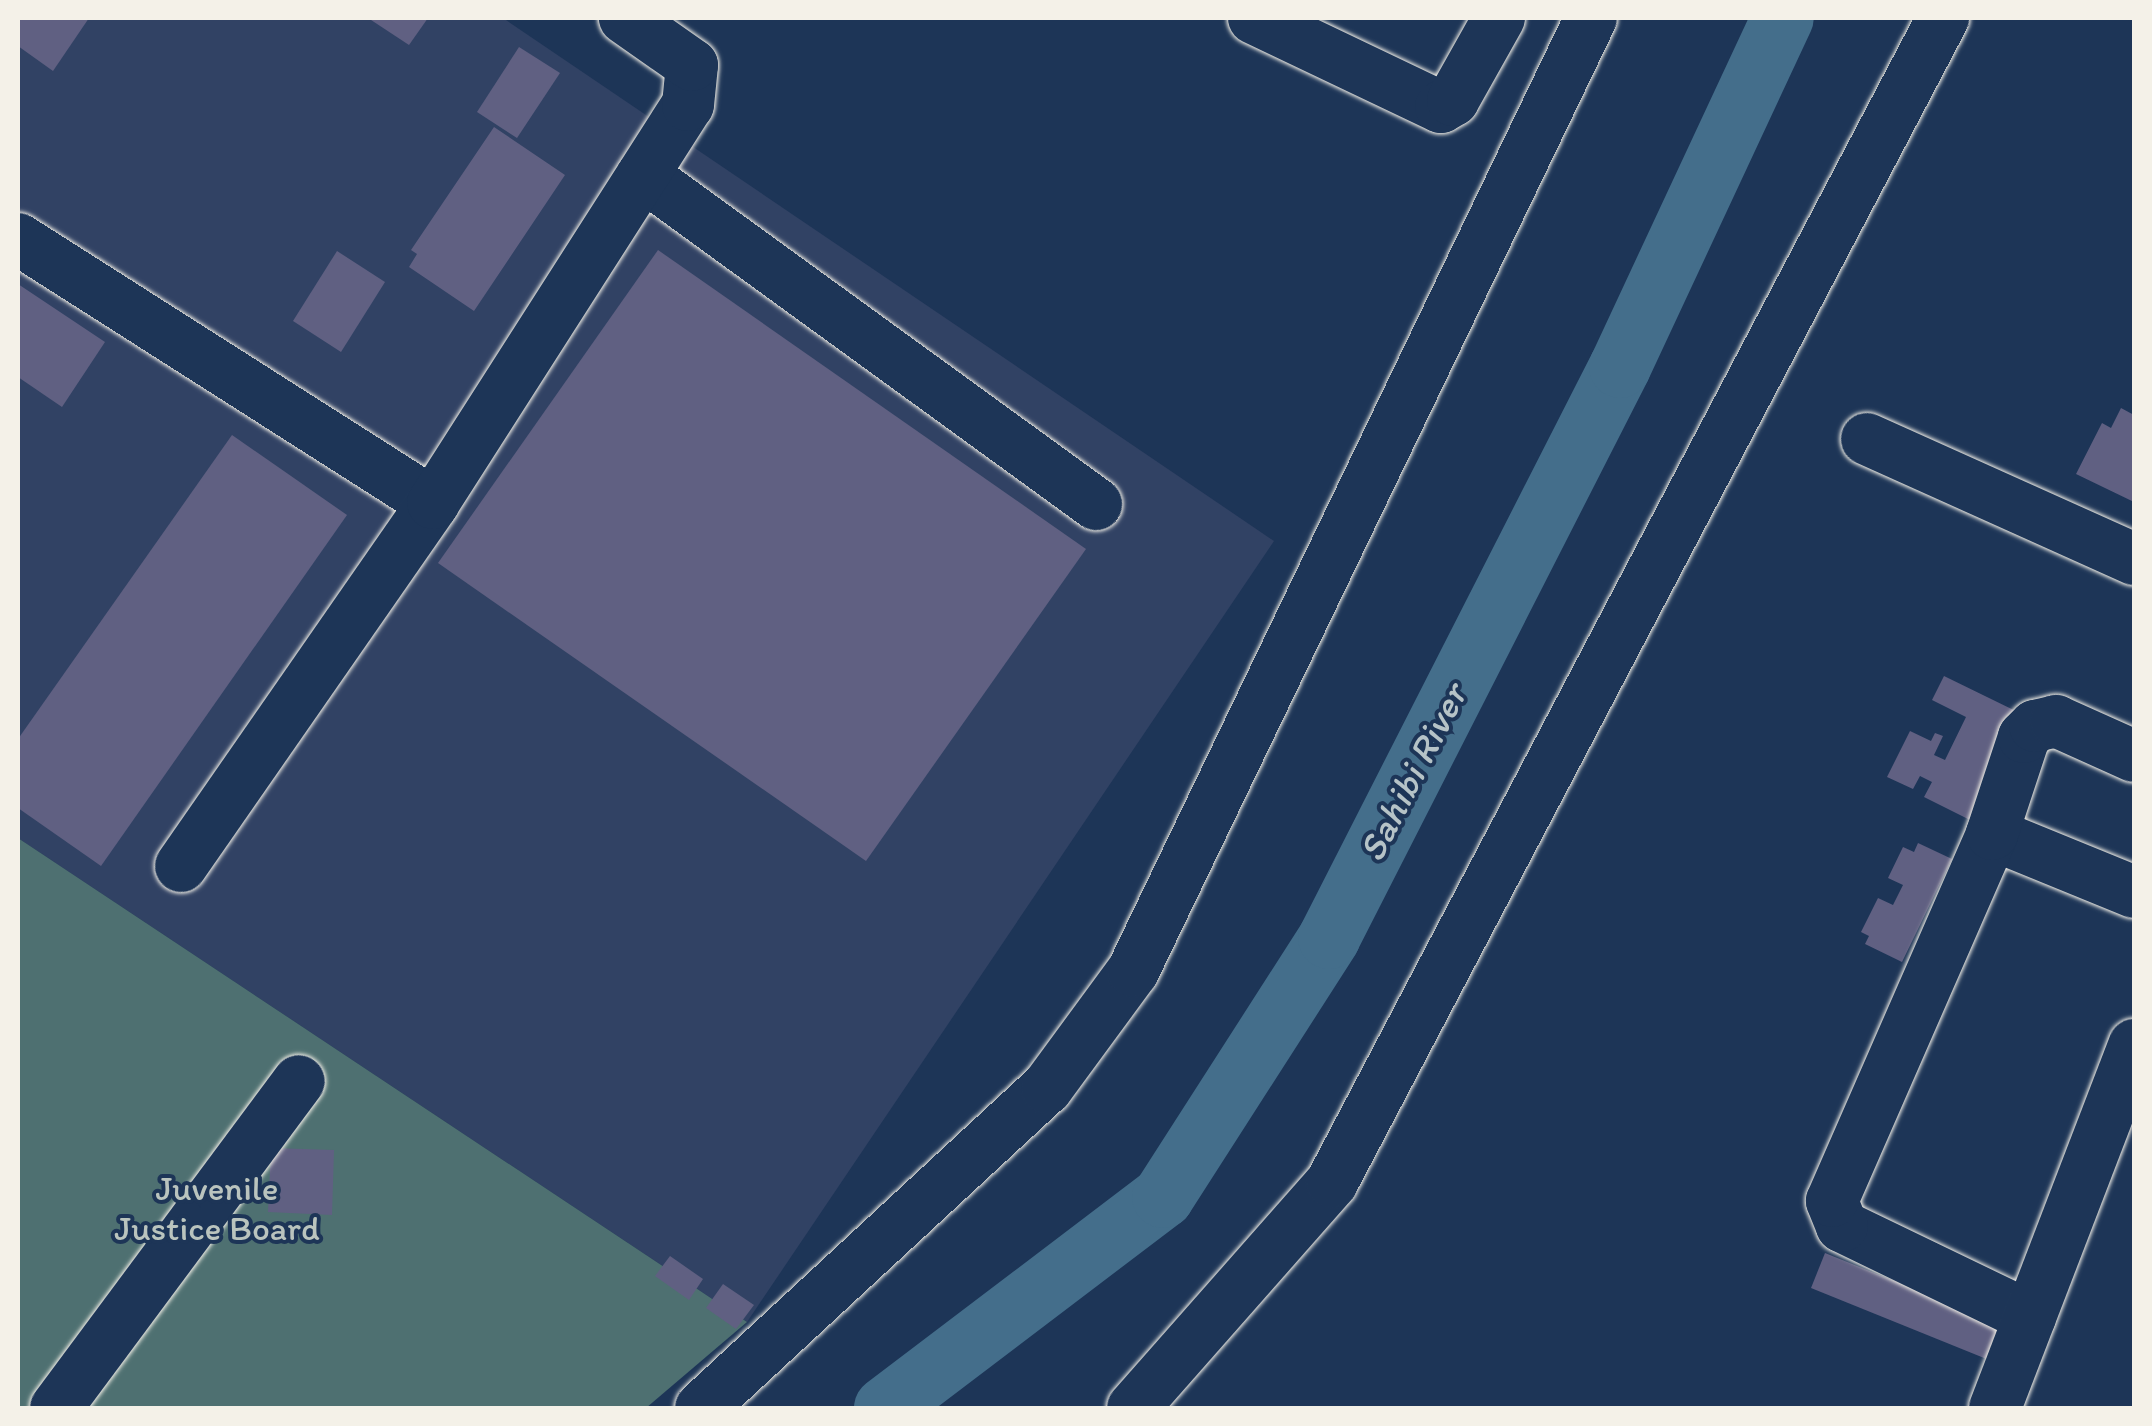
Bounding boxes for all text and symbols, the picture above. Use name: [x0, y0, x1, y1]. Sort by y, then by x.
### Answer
water label: Sahibi River: [1349, 677, 1477, 869]
park label: Juvenile Justice Board: [114, 1167, 320, 1249]

